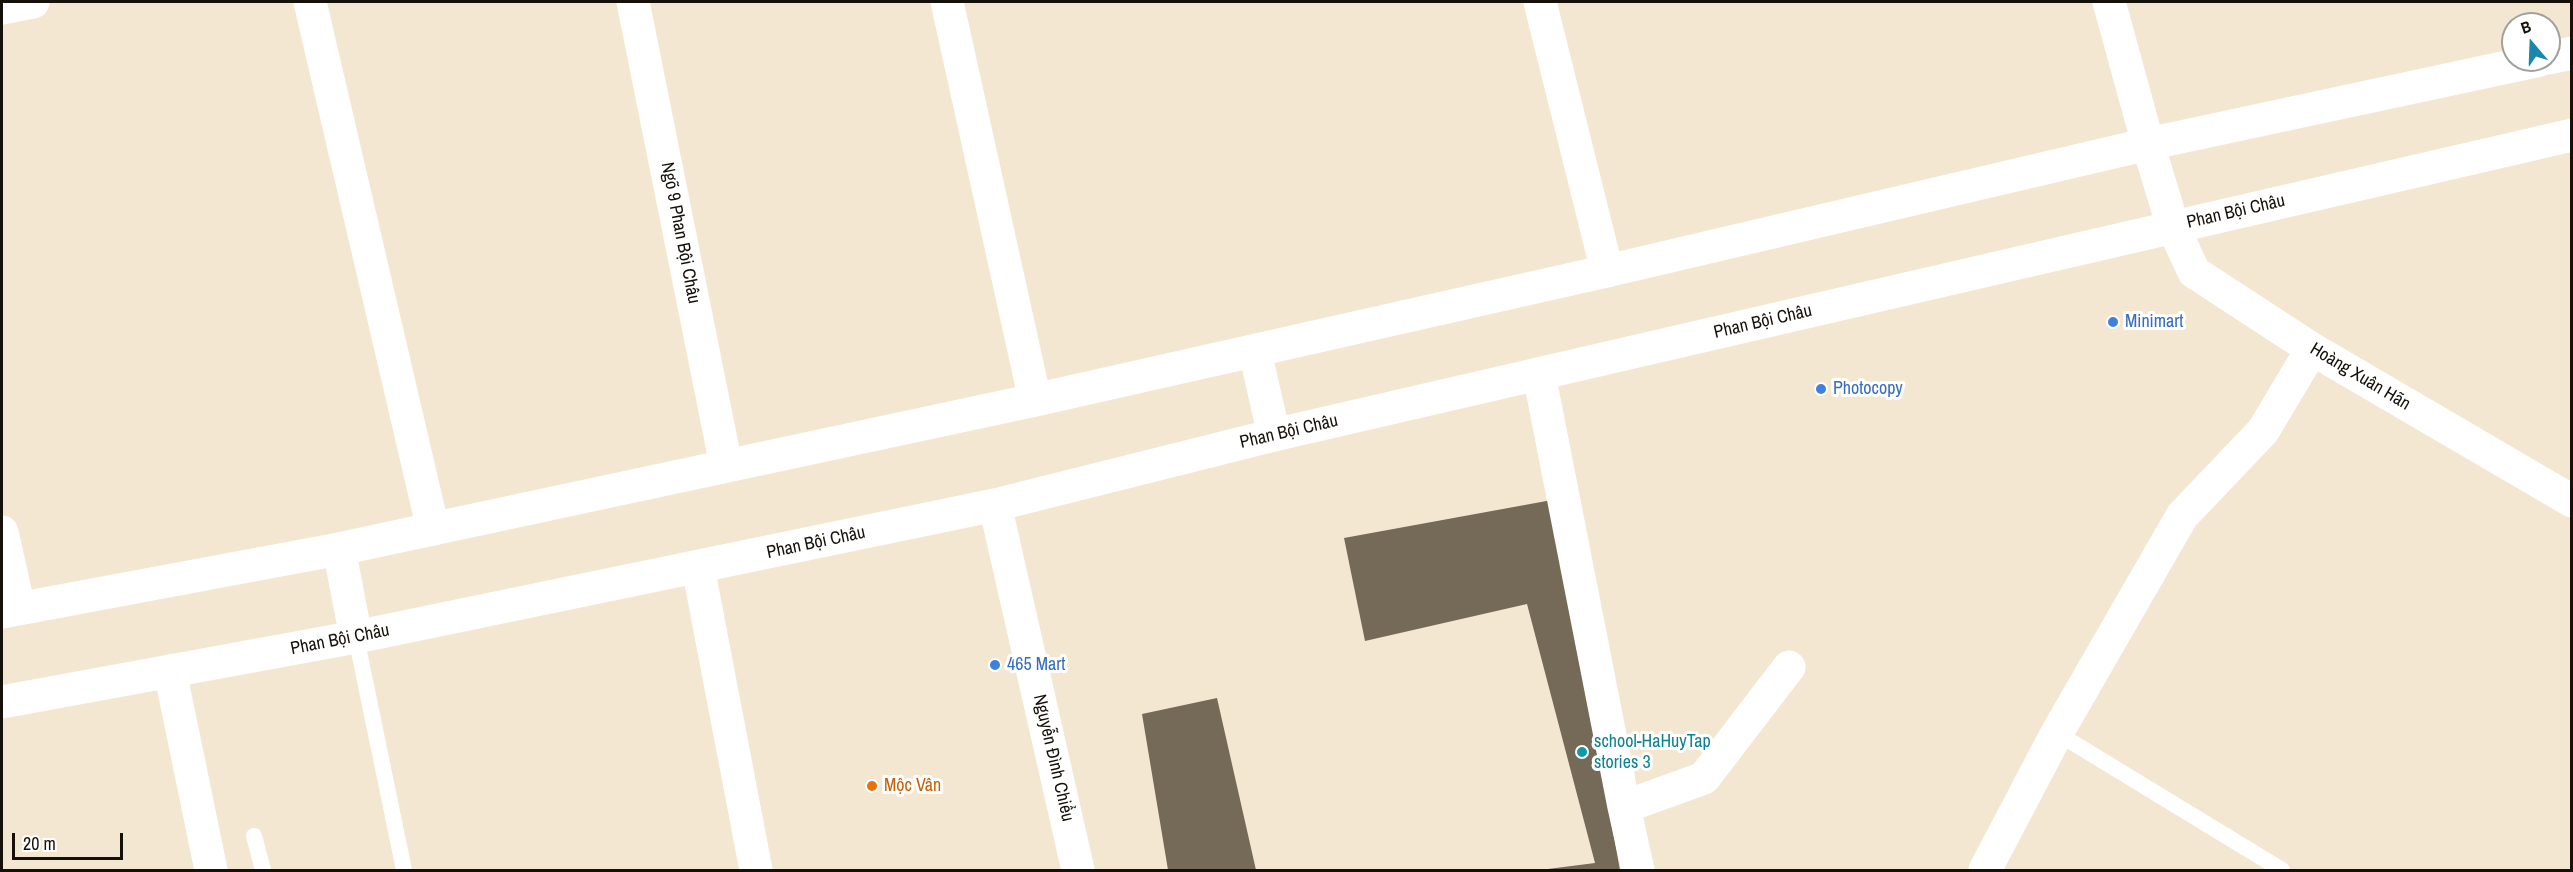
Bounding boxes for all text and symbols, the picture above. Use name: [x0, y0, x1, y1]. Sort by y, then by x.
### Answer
north arrow: [2501, 12, 2561, 72]
text: B: [2518, 15, 2534, 39]
street label: Ngõ 9 Phan Bội Châu: [656, 160, 704, 306]
street label: Phan Bội Châu: [2185, 190, 2287, 234]
street label: Phan Bội Châu: [1712, 300, 1814, 344]
place label: Minimart: [2125, 311, 2183, 333]
marker: Minimart: [2106, 315, 2120, 329]
street label: Hoàng Xuân Hãn: [2306, 339, 2414, 415]
place label: Photocopy: [1833, 378, 1903, 400]
marker: Photocopy: [1814, 382, 1828, 396]
street label: Phan Bội Châu: [1238, 410, 1340, 454]
street label: Phan Bội Châu: [765, 522, 867, 564]
street label: Phan Bội Châu: [289, 620, 391, 660]
place label: 465 Mart: [1007, 654, 1065, 676]
marker: 465 Mart: [988, 658, 1002, 672]
street label: Nguyễn Đình Chiểu: [1028, 692, 1078, 824]
place label: school-HaHuyTap stories 3: [1594, 731, 1711, 774]
marker: school-HaHuyTap stories 3: [1575, 745, 1589, 759]
place label: Mộc Vân: [884, 775, 941, 797]
marker: Mộc Vân: [865, 779, 879, 793]
scale bar: [15, 821, 126, 859]
text: 20 m: [23, 831, 56, 856]

